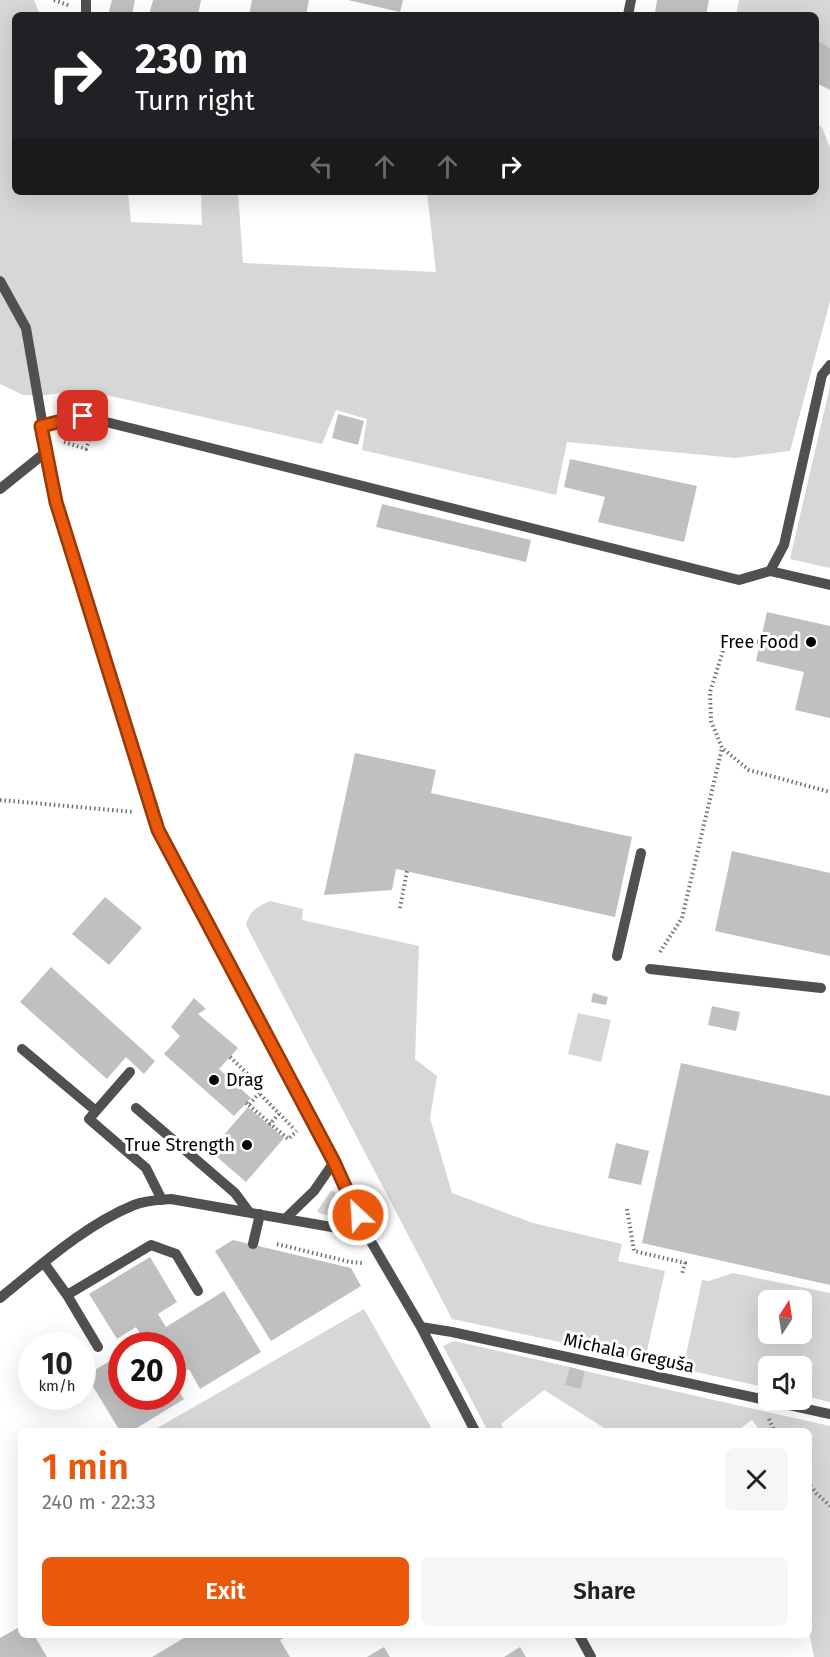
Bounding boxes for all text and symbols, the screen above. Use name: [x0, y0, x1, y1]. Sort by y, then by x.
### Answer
text: 230 m: [135, 34, 248, 84]
icon: right: [36, 36, 114, 114]
text: Turn right: [135, 85, 255, 117]
icon: left: [305, 150, 338, 183]
icon: ahead: [368, 150, 401, 183]
icon: ahead: [431, 150, 464, 183]
icon: right: [494, 150, 527, 183]
pin: [57, 390, 108, 441]
icon: arrive: [66, 399, 99, 432]
place label: Free Food: [720, 631, 799, 653]
marker: Free Food: [804, 635, 818, 649]
place label: Drag: [226, 1069, 264, 1091]
marker: Drag: [207, 1073, 221, 1087]
place label: True Strength: [125, 1134, 235, 1156]
marker: True Strength: [240, 1138, 254, 1152]
position arrow: [326, 1183, 390, 1247]
north arrow: [758, 1290, 812, 1344]
map controls: [758, 1290, 812, 1410]
street label: Michala Greguša: [562, 1328, 696, 1378]
speed limit sign: 20: [108, 1332, 186, 1410]
text: 10: [41, 1346, 73, 1382]
button: sound: [758, 1356, 812, 1410]
text: km/h: [38, 1377, 76, 1395]
text: 1 min: [42, 1445, 129, 1489]
button: close: [725, 1448, 788, 1511]
text: 240 m · 22:33: [42, 1490, 156, 1514]
button: Exit: [42, 1557, 409, 1626]
button: Share: [421, 1557, 788, 1626]

